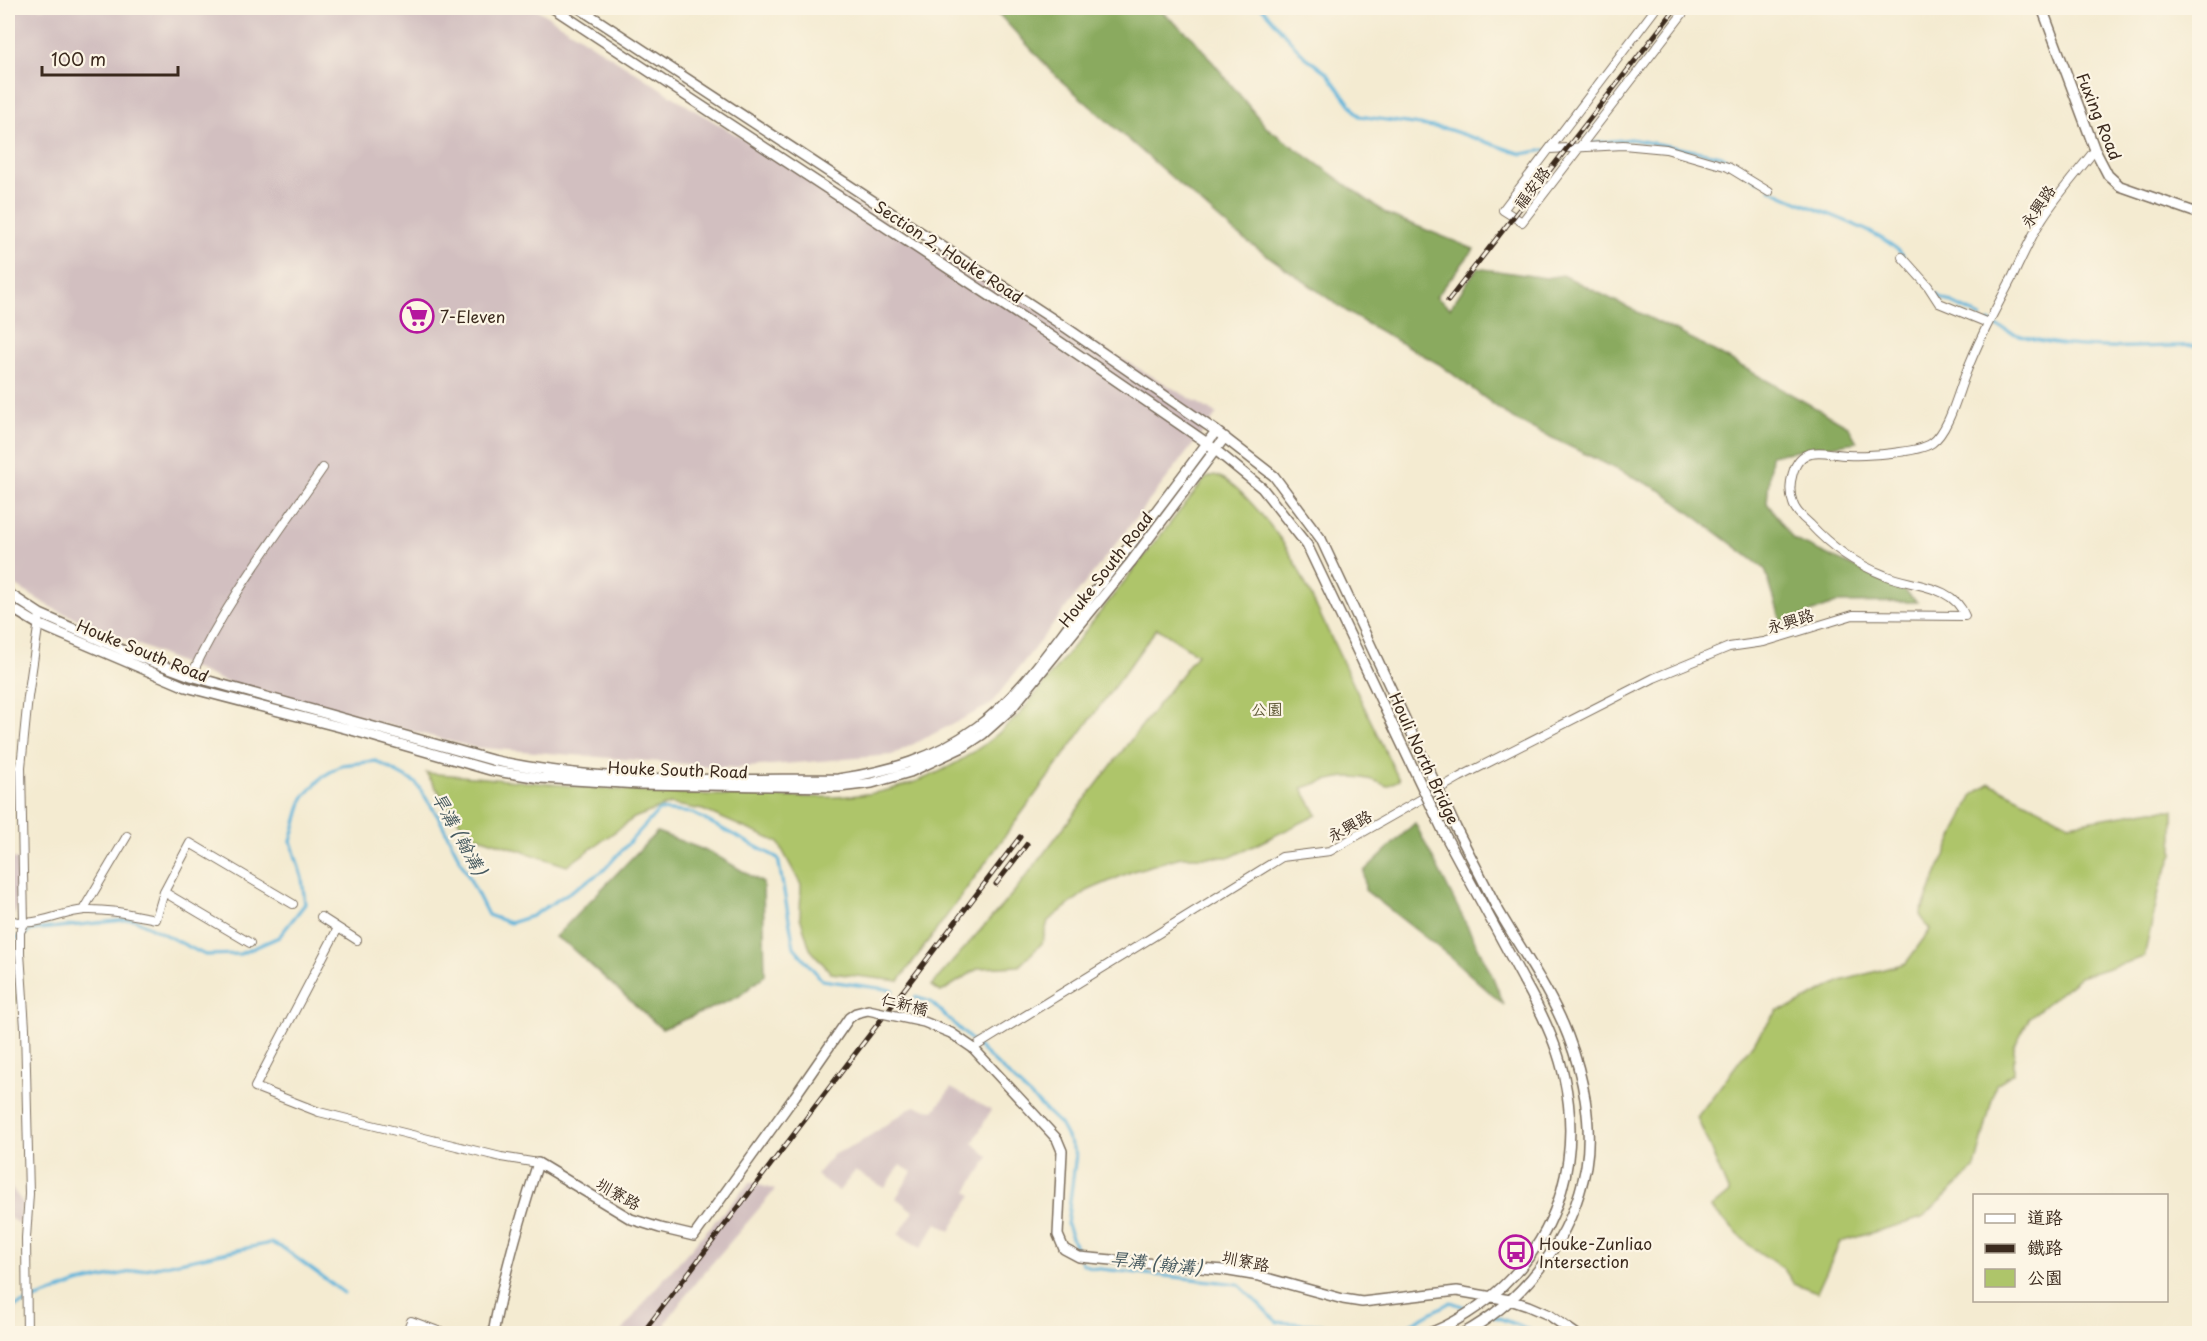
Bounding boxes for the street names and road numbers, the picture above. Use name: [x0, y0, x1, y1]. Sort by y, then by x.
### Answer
street label: Fuxing Road: [2072, 69, 2128, 163]
street label: 福安路: [1507, 161, 1555, 213]
street label: 永興路: [2014, 179, 2060, 233]
street label: Section 2, Houke Road: [870, 194, 1028, 308]
street label: Houke South Road: [1052, 506, 1158, 632]
street label: 永興路: [1764, 602, 1816, 638]
street label: Houke South Road: [73, 613, 213, 687]
street label: Houli North Bridge: [1384, 688, 1466, 828]
street label: Houke South Road: [607, 755, 749, 783]
street label: 永興路: [1322, 803, 1376, 847]
street label: 仁新橋: [879, 986, 931, 1020]
street label: 圳寮路: [592, 1171, 646, 1215]
street label: 圳寮路: [1220, 1244, 1272, 1276]

